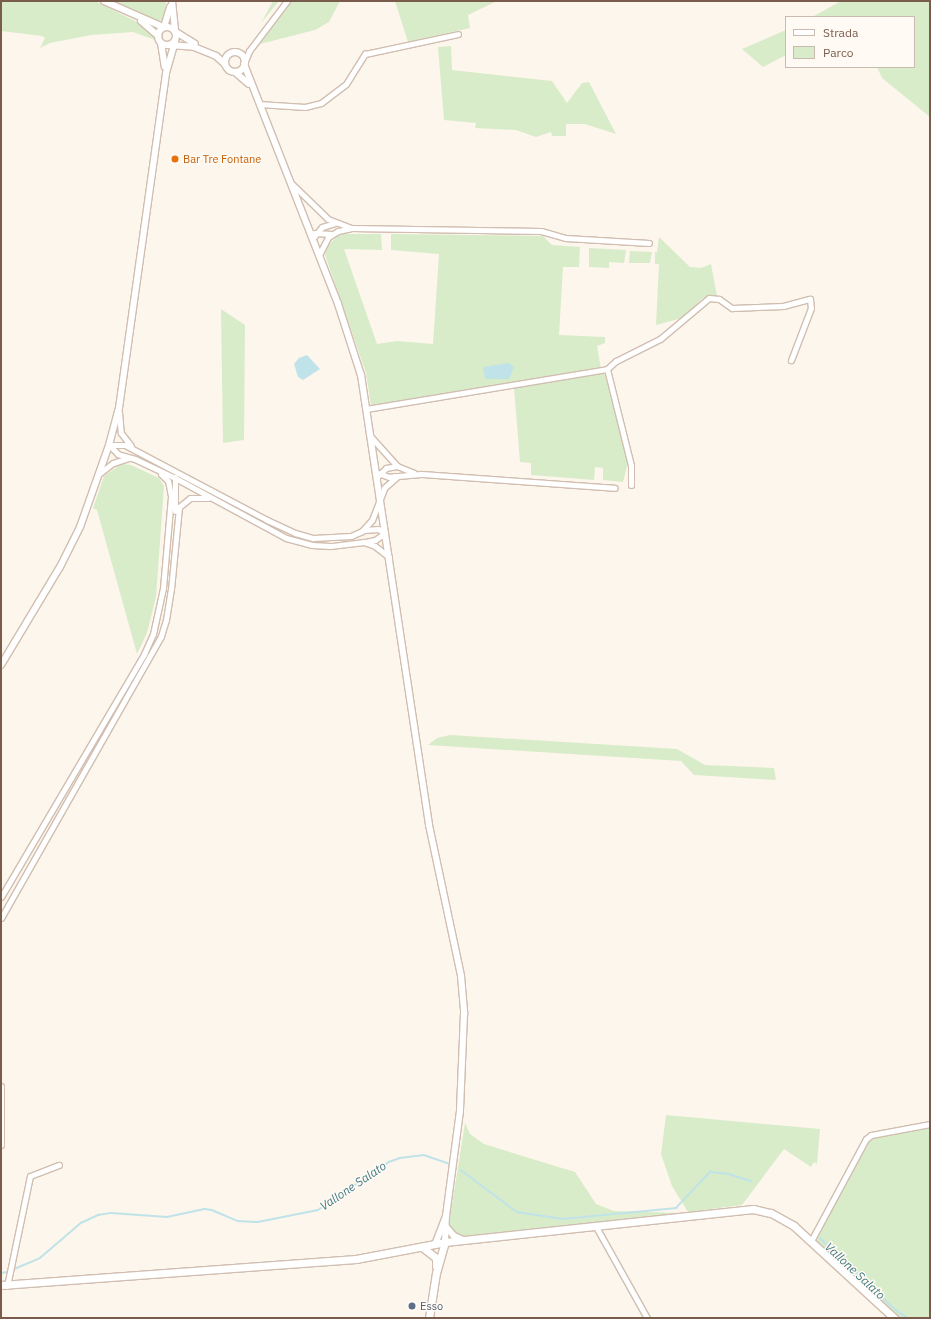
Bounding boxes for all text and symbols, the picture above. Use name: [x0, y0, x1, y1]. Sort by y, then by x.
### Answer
legend: [785, 16, 915, 68]
text: Strada: [823, 25, 858, 40]
text: Parco: [823, 45, 854, 60]
place label: Bar Tre Fontane: [183, 152, 261, 166]
marker: Bar Tre Fontane: [170, 154, 180, 164]
water label: Vallone Salato: [317, 1159, 389, 1213]
water label: Vallone Salato: [822, 1240, 888, 1302]
place label: Esso: [420, 1299, 443, 1313]
marker: Esso: [407, 1301, 417, 1311]

